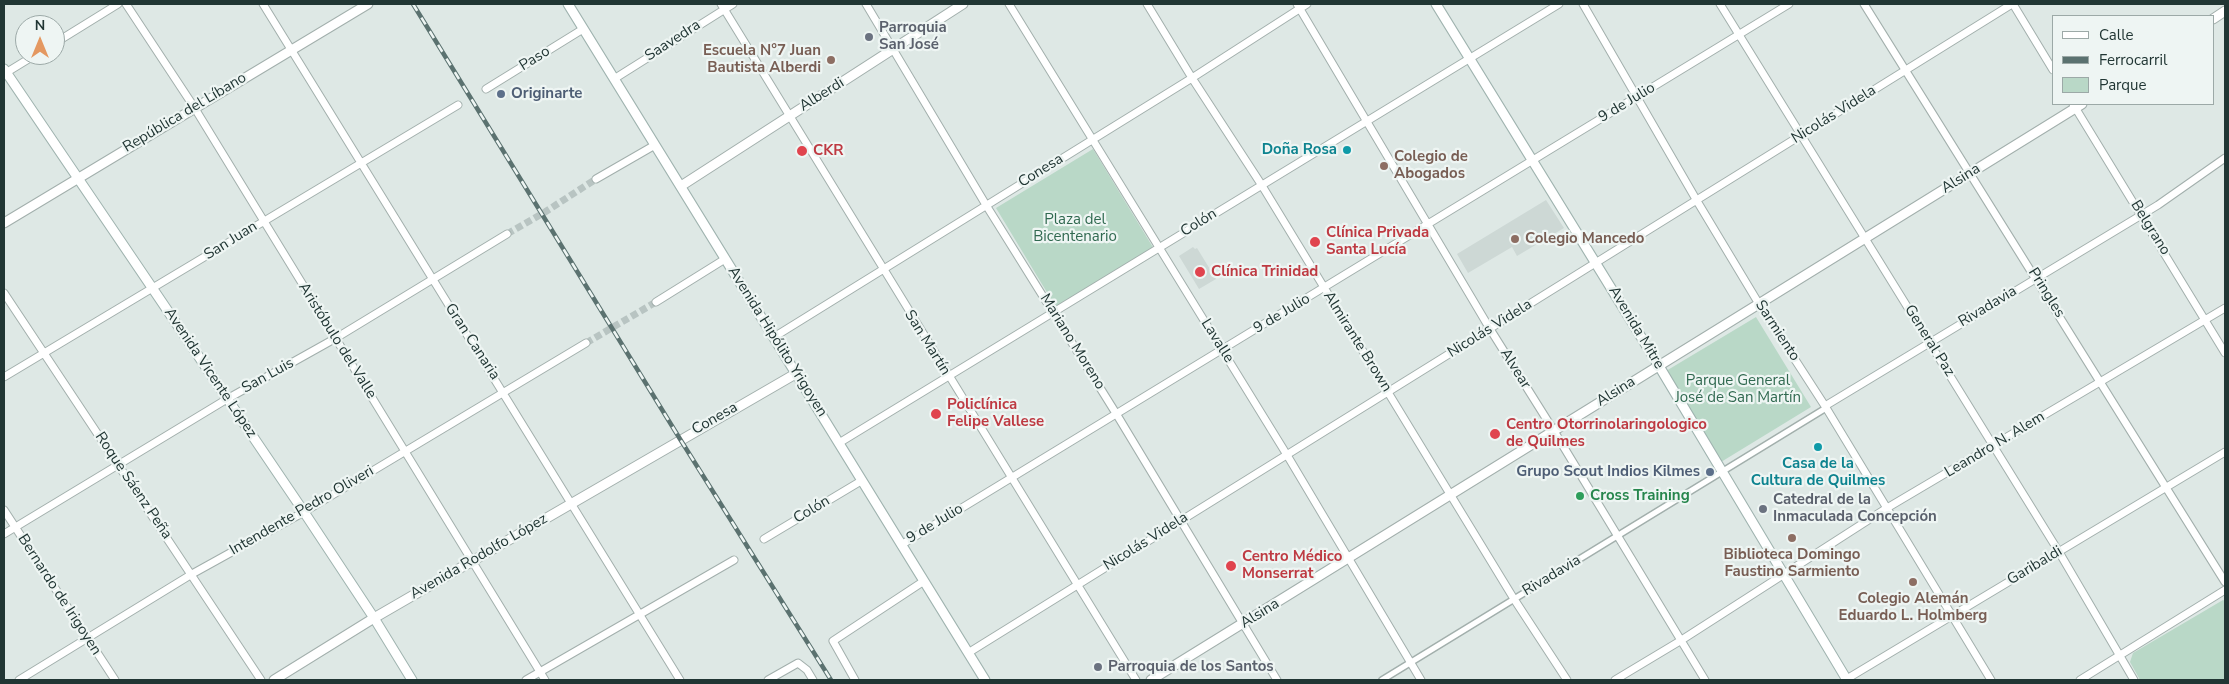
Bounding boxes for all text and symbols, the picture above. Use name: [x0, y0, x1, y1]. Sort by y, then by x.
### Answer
north arrow: [15, 15, 65, 65]
legend: [2052, 15, 2214, 105]
text: N: [35, 16, 45, 35]
street label: Saavedra: [642, 16, 704, 66]
place label: Parroquia San José: [879, 19, 947, 54]
text: Calle: [2099, 25, 2134, 45]
marker: Parroquia San José: [863, 31, 875, 43]
place label: Escuela N°7 Juan Bautista Alberdi: [703, 42, 821, 77]
street label: Paso: [516, 43, 554, 75]
text: Ferrocarril: [2099, 50, 2167, 70]
marker: Escuela N°7 Juan Bautista Alberdi: [825, 54, 837, 66]
street label: República del Líbano: [120, 69, 250, 157]
street label: Alberdi: [796, 74, 848, 116]
text: Parque: [2099, 75, 2147, 95]
street label: 9 de Julio: [1595, 79, 1659, 127]
street label: Nicolás Videla: [1788, 82, 1880, 148]
place label: Originarte: [511, 85, 582, 103]
marker: Originarte: [495, 88, 507, 100]
place label: Doña Rosa: [1262, 141, 1337, 159]
place label: CKR: [813, 142, 843, 160]
marker: CKR: [795, 144, 809, 158]
marker: Doña Rosa: [1341, 144, 1353, 156]
place label: Colegio de Abogados: [1394, 148, 1468, 183]
street label: Conesa: [1015, 150, 1067, 192]
marker: Colegio de Abogados: [1378, 160, 1390, 172]
street label: Alsina: [1938, 160, 1984, 198]
street label: Belgrano: [2126, 197, 2174, 259]
street label: Colón: [1178, 205, 1220, 241]
park label: Plaza del Bicentenario: [1033, 211, 1117, 246]
street label: San Juan: [201, 218, 261, 264]
place label: Clínica Privada Santa Lucía: [1326, 224, 1429, 259]
place label: Colegio Mancedo: [1525, 230, 1644, 248]
marker: Colegio Mancedo: [1509, 233, 1521, 245]
marker: Clínica Privada Santa Lucía: [1308, 235, 1322, 249]
place label: Clínica Trinidad: [1211, 263, 1318, 281]
street label: Avenida Hipólito Yrigoyen: [723, 264, 831, 420]
marker: Clínica Trinidad: [1193, 265, 1207, 279]
street label: Pringles: [2024, 265, 2068, 321]
street label: Aristóbulo del Valle: [294, 280, 380, 402]
street label: Avenida Mitre: [1604, 283, 1668, 373]
street label: Rivadavia: [1956, 283, 2020, 331]
street label: Almirante Brown: [1319, 288, 1395, 396]
street label: 9 de Julio: [1250, 290, 1314, 338]
street label: Mariano Moreno: [1035, 291, 1109, 393]
street label: Nicolás Videla: [1444, 296, 1536, 362]
street label: Sarmiento: [1751, 297, 1803, 365]
street label: Gran Canaria: [441, 300, 503, 384]
street label: General Paz: [1900, 302, 1958, 380]
street label: Avenida Vicente López: [160, 305, 260, 441]
street label: San Martín: [900, 307, 954, 379]
street label: Lavalle: [1197, 316, 1237, 366]
street label: Alvear: [1496, 346, 1534, 392]
street label: San Luis: [239, 354, 297, 398]
park label: Parque General José de San Martín: [1675, 372, 1801, 407]
street label: Alsina: [1593, 373, 1639, 411]
place label: Policlínica Felipe Vallese: [947, 396, 1044, 431]
street label: Conesa: [689, 399, 741, 439]
marker: Policlínica Felipe Vallese: [929, 407, 943, 421]
street label: Leandro N. Alem: [1942, 408, 2048, 482]
place label: Centro Otorrinolaringologico de Quilmes: [1506, 416, 1707, 451]
marker: Centro Otorrinolaringologico de Quilmes: [1488, 427, 1502, 441]
street label: Roque Sáenz Peña: [91, 429, 175, 543]
marker: Casa de la Cultura de Quilmes: [1812, 441, 1824, 453]
place label: Casa de la Cultura de Quilmes: [1751, 455, 1885, 490]
street label: Intendente Pedro Oliveri: [227, 462, 377, 560]
place label: Grupo Scout Indios Kilmes: [1516, 463, 1700, 481]
marker: Grupo Scout Indios Kilmes: [1704, 466, 1716, 478]
place label: Cross Training: [1590, 487, 1690, 505]
marker: Cross Training: [1574, 490, 1586, 502]
place label: Catedral de la Inmaculada Concepción: [1773, 491, 1937, 526]
street label: Colón: [791, 492, 833, 528]
street label: 9 de Julio: [903, 500, 967, 548]
marker: Catedral de la Inmaculada Concepción: [1757, 503, 1769, 515]
street label: Nicolás Videla: [1100, 509, 1192, 575]
street label: Avenida Rodolfo López: [407, 510, 551, 604]
street label: Bernardo de Irigoyen: [13, 531, 105, 659]
marker: Biblioteca Domingo Faustino Sarmiento: [1786, 532, 1798, 544]
street label: Garibaldi: [2004, 543, 2066, 589]
place label: Biblioteca Domingo Faustino Sarmiento: [1724, 546, 1860, 581]
place label: Centro Médico Monserrat: [1242, 548, 1342, 583]
street label: Rivadavia: [1520, 552, 1584, 600]
marker: Centro Médico Monserrat: [1224, 559, 1238, 573]
marker: Colegio Alemán Eduardo L. Holmberg: [1907, 576, 1919, 588]
place label: Colegio Alemán Eduardo L. Holmberg: [1839, 590, 1987, 625]
street label: Alsina: [1237, 595, 1283, 633]
place label: Parroquia de los Santos: [1108, 658, 1274, 676]
marker: Parroquia de los Santos: [1092, 661, 1104, 673]

